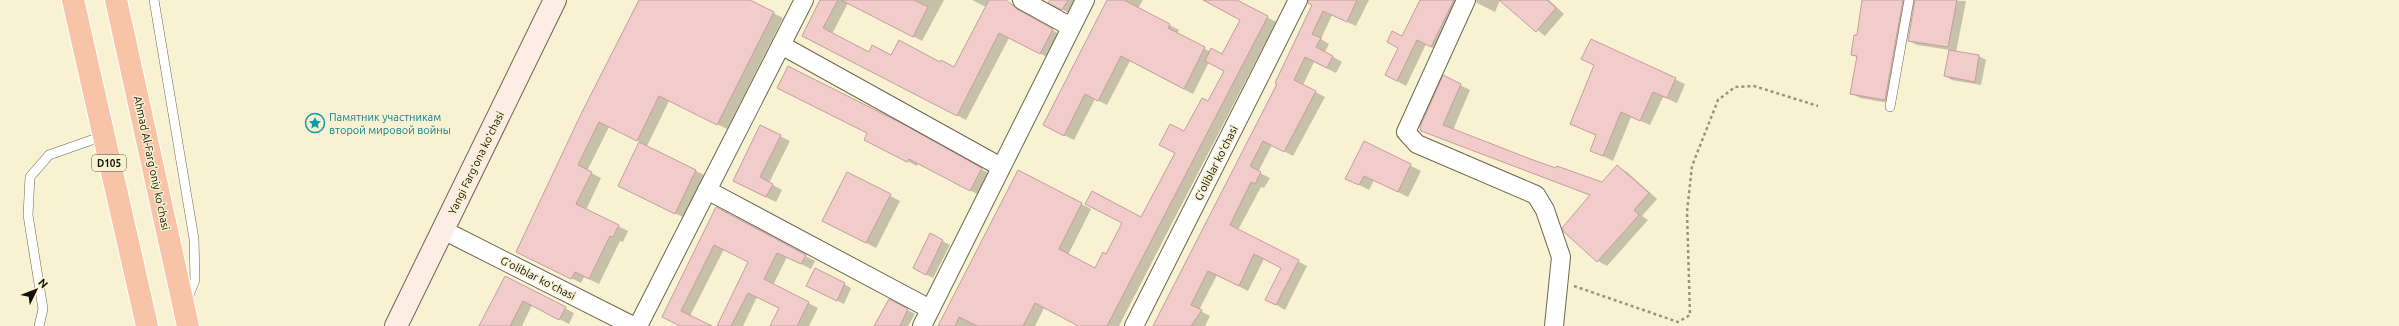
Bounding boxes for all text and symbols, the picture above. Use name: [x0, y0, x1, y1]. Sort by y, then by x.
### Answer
street label: Ahmad Al-Farg'oniy ko'chasi: [132, 95, 172, 231]
street label: Yangi Fargʻona koʻchasi: [446, 110, 506, 216]
place label: Памятник участникам второй мировой войны: [329, 111, 451, 136]
place icon: Памятник участникам второй мировой войны: [304, 112, 326, 134]
street label: Gʻoliblar koʻchasi: [1192, 124, 1240, 202]
road number: D105: [92, 155, 126, 171]
street label: Gʻoliblar koʻchasi: [499, 254, 577, 302]
north arrow: [16, 270, 56, 310]
text: N: [36, 276, 51, 290]

